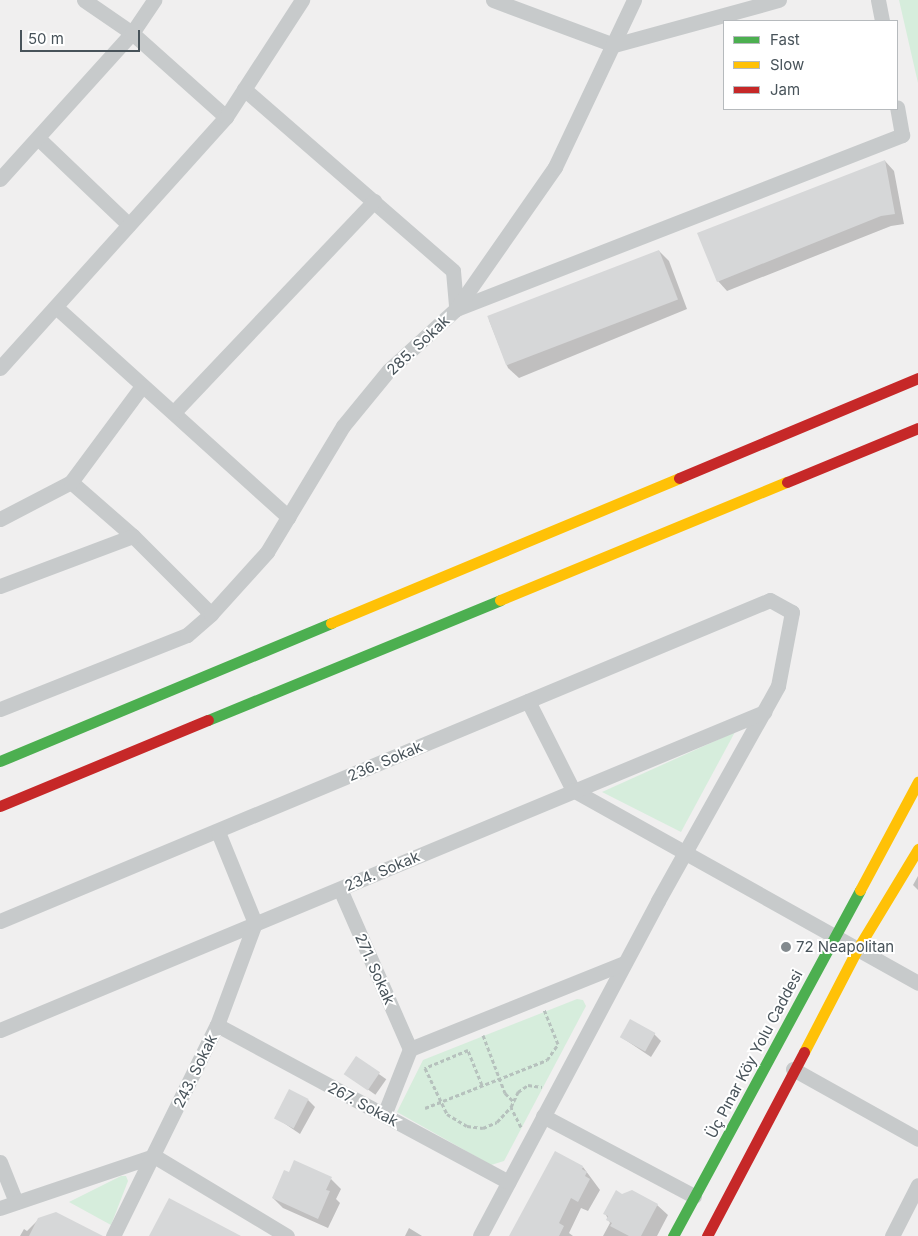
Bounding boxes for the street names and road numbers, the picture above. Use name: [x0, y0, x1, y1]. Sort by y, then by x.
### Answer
street label: 285. Sokak: [383, 311, 453, 379]
street label: 236. Sokak: [345, 737, 425, 785]
street label: 234. Sokak: [342, 847, 422, 895]
street label: 271. Sokak: [351, 931, 399, 1007]
street label: Üç Pınar Köy Yolu Caddesi: [702, 967, 806, 1141]
street label: 243. Sokak: [169, 1031, 221, 1111]
street label: 267. Sokak: [325, 1078, 401, 1130]

